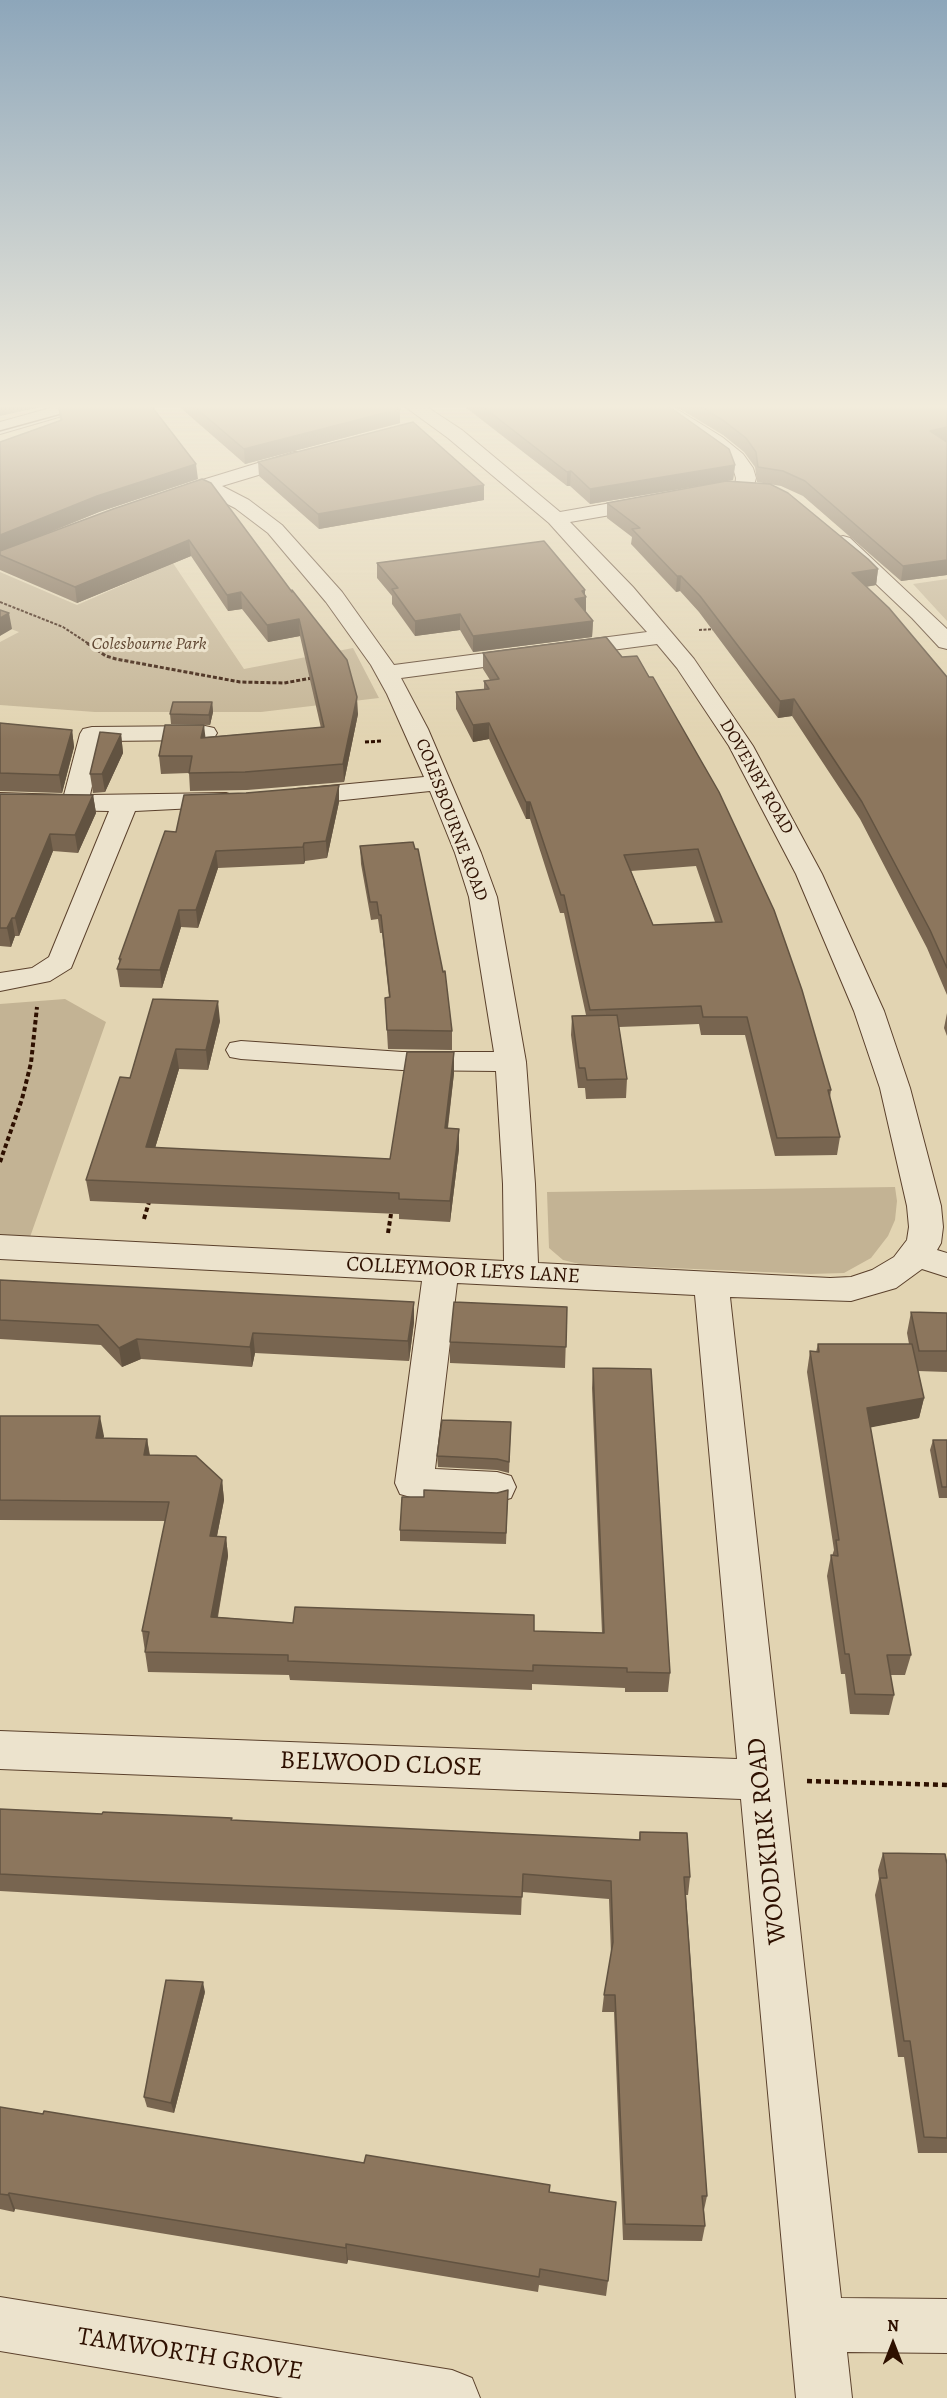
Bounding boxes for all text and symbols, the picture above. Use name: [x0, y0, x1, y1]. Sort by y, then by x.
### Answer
park label: Colesbourne Park: [92, 634, 206, 656]
street label: DOVENBY ROAD: [714, 716, 798, 838]
street label: COLESBOURNE ROAD: [410, 736, 492, 904]
street label: COLLEYMOOR LEYS LANE: [346, 1252, 580, 1290]
street label: WOODKIRK ROAD: [742, 1736, 794, 1946]
street label: BELWOOD CLOSE: [279, 1746, 483, 1784]
north arrow: [863, 2314, 923, 2374]
text: N: [887, 2315, 899, 2337]
street label: TAMWORTH GROVE: [75, 2322, 305, 2388]

